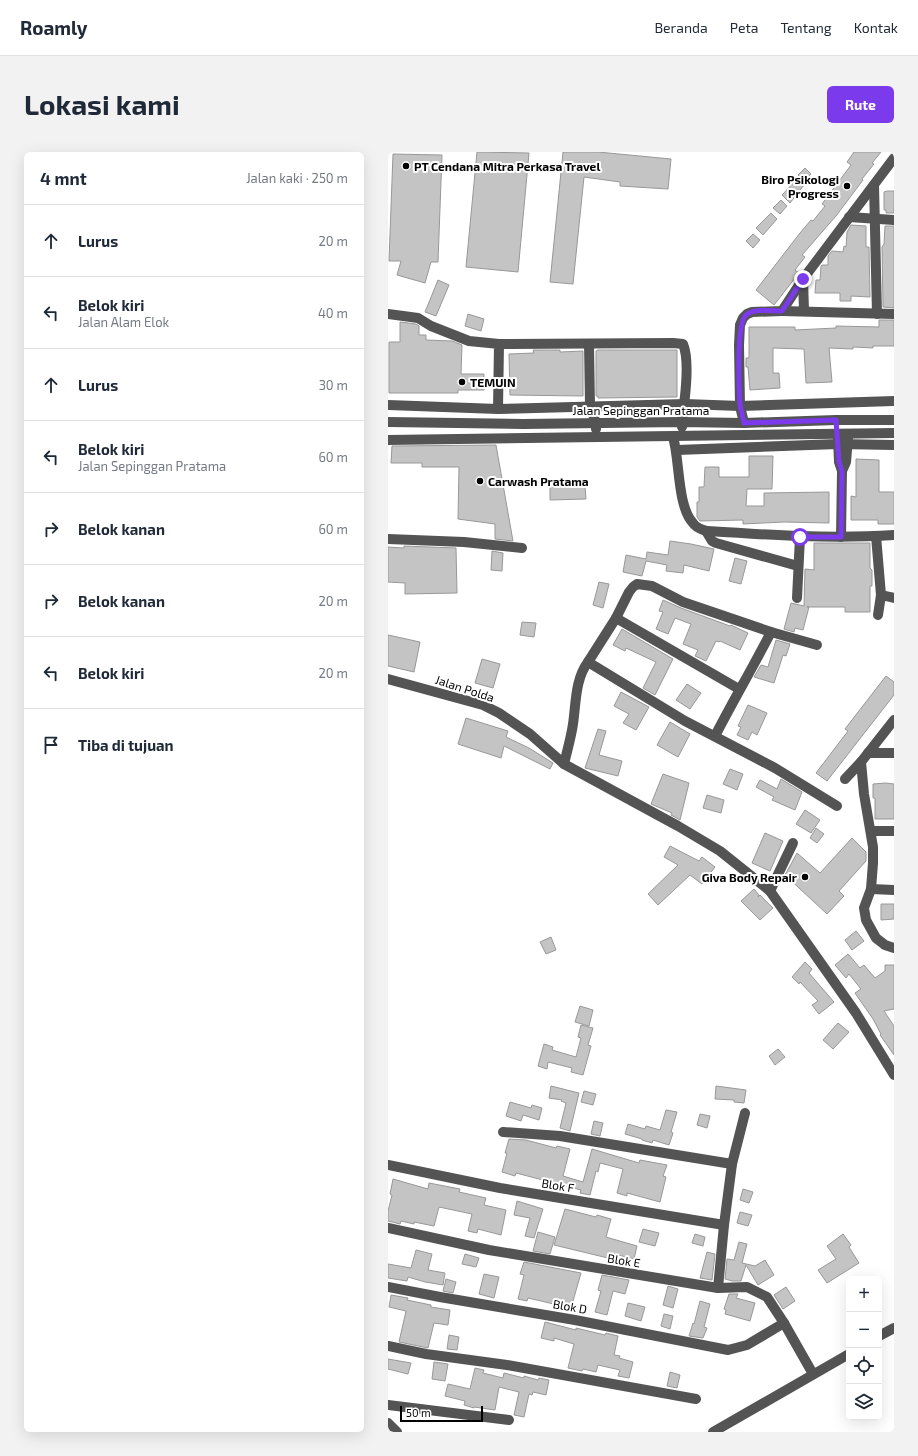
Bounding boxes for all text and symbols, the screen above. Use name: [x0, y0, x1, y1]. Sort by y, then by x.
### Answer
text: Roamly: [20, 16, 87, 39]
text: Beranda: [654, 19, 708, 36]
text: Peta: [730, 19, 758, 36]
text: Tentang: [780, 19, 832, 36]
text: Kontak: [854, 19, 898, 36]
button: Rute: [827, 86, 894, 123]
text: Lokasi kami: [24, 87, 180, 121]
place label: PT Cendana Mitra Perkasa Travel: [414, 159, 600, 173]
marker: PT Cendana Mitra Perkasa Travel: [401, 161, 411, 171]
text: 4 mnt: [40, 168, 87, 188]
text: Jalan kaki · 250 m: [246, 170, 348, 186]
place label: Biro Psikologi Progress: [761, 172, 839, 200]
marker: Biro Psikologi Progress: [842, 181, 852, 191]
icon: ahead: [40, 230, 62, 252]
text: Lurus: [78, 232, 118, 250]
text: 20 m: [319, 233, 348, 249]
route end: [794, 270, 812, 288]
text: Belok kiri: [78, 296, 144, 314]
icon: left: [40, 302, 62, 324]
text: 40 m: [318, 305, 348, 321]
text: Jalan Alam Elok: [78, 314, 169, 330]
icon: ahead: [40, 374, 62, 396]
place label: TEMUIN: [470, 375, 516, 389]
text: Lurus: [78, 376, 118, 394]
text: 30 m: [319, 377, 348, 393]
marker: TEMUIN: [457, 377, 467, 387]
street label: Jalan Sepinggan Pratama: [573, 403, 709, 417]
text: Belok kiri: [78, 440, 144, 458]
icon: left: [40, 446, 62, 468]
text: 60 m: [318, 449, 348, 465]
text: Jalan Sepinggan Pratama: [78, 458, 226, 474]
place label: Carwash Pratama: [488, 474, 589, 488]
marker: Carwash Pratama: [475, 476, 485, 486]
icon: right: [40, 518, 62, 540]
text: Belok kanan: [78, 520, 165, 538]
text: 60 m: [318, 521, 348, 537]
route start: [791, 528, 809, 546]
icon: right: [40, 590, 62, 612]
text: Belok kanan: [78, 592, 165, 610]
text: 20 m: [319, 593, 348, 609]
icon: left: [40, 662, 62, 684]
text: Belok kiri: [78, 664, 144, 682]
text: 20 m: [319, 665, 348, 681]
street label: Jalan Polda: [434, 672, 496, 704]
icon: arrive: [40, 734, 62, 756]
text: Tiba di tujuan: [78, 736, 174, 754]
place label: Giva Body Repair: [702, 870, 797, 885]
marker: Giva Body Repair: [800, 872, 810, 882]
street label: Blok F: [541, 1176, 576, 1195]
street label: Blok E: [607, 1250, 642, 1270]
map controls: [846, 1276, 882, 1420]
button: +: [846, 1276, 882, 1312]
street label: Blok D: [552, 1296, 588, 1316]
button: −: [846, 1312, 882, 1348]
button: locate: [846, 1348, 882, 1384]
button: layers: [846, 1384, 882, 1420]
scale bar: [400, 1404, 483, 1423]
text: 50 m: [406, 1406, 431, 1419]

